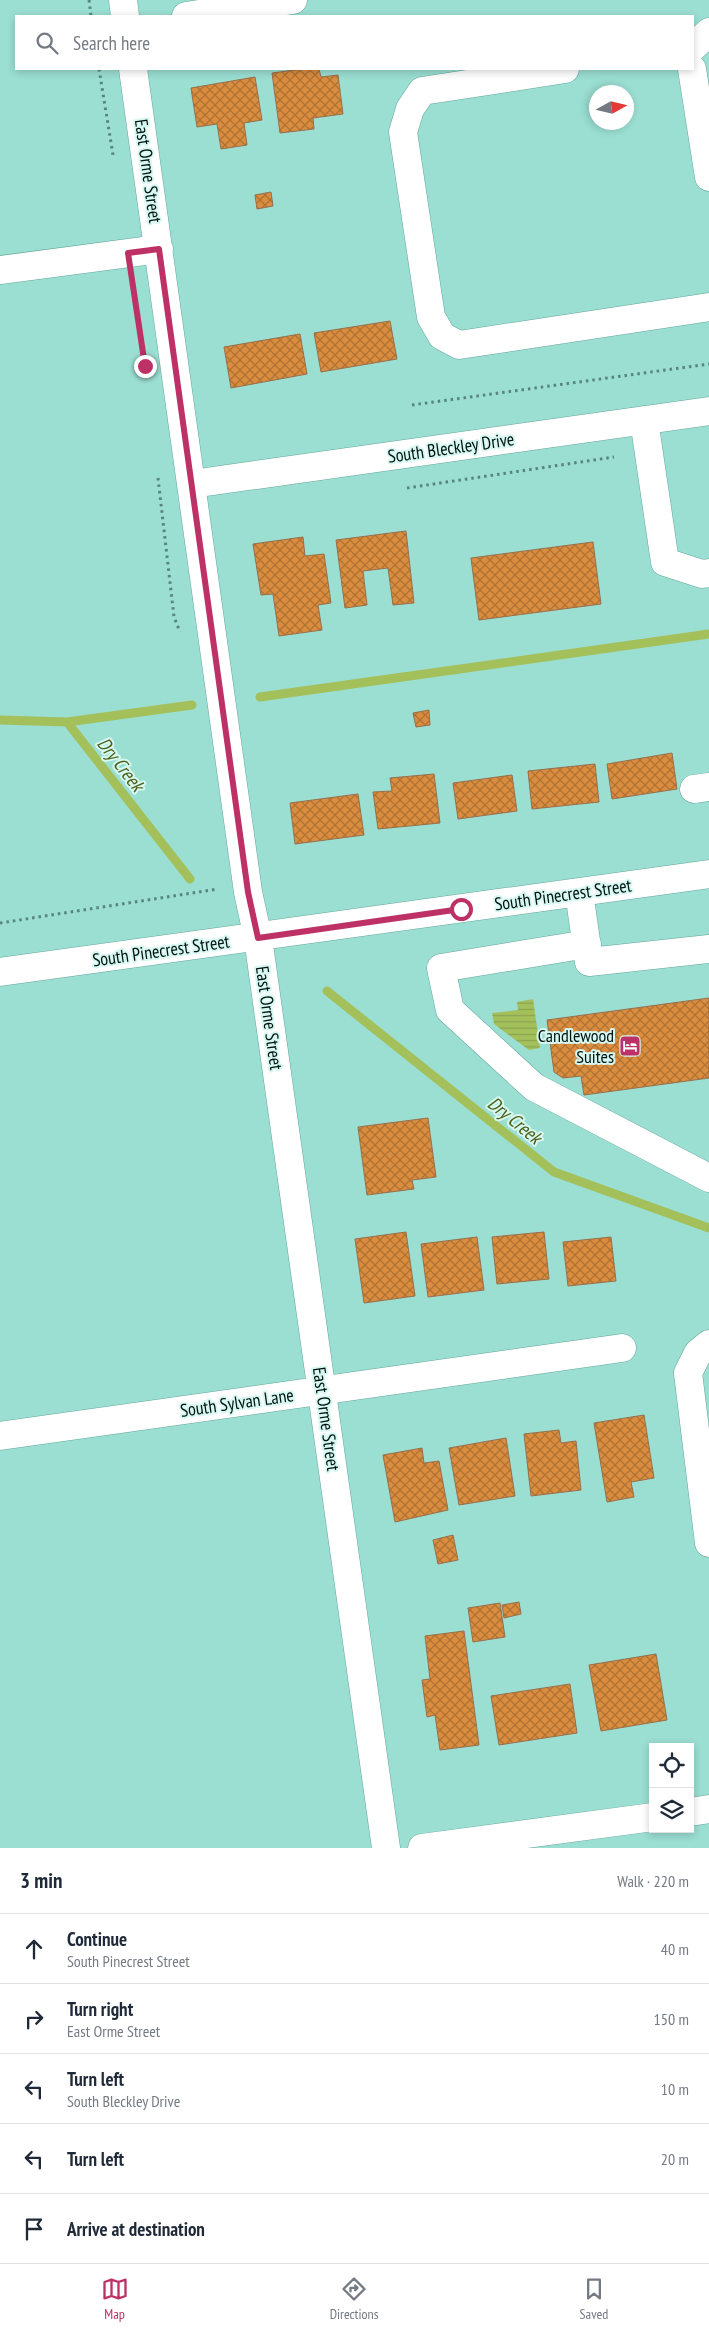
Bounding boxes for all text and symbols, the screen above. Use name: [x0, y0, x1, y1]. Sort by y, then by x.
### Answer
search box: [15, 15, 694, 70]
icon: search: [33, 29, 61, 57]
text: Search here: [73, 31, 150, 55]
north arrow: [589, 85, 634, 130]
street label: East Orme Street: [130, 117, 167, 224]
route end: [134, 355, 157, 378]
street label: South Bleckley Drive: [386, 427, 516, 468]
water label: Dry Creek: [92, 732, 151, 798]
street label: South Pinecrest Street: [493, 874, 633, 916]
route start: [450, 898, 473, 921]
street label: South Pinecrest Street: [91, 930, 231, 972]
street label: East Orme Street: [251, 964, 288, 1071]
place label: Candlewood Suites: [538, 1024, 614, 1068]
hotel icon: Candlewood Suites: [618, 1034, 642, 1058]
water label: Dry Creek: [483, 1091, 549, 1151]
street label: East Orme Street: [308, 1365, 345, 1472]
street label: South Sylvan Lane: [179, 1383, 295, 1422]
map controls: [649, 1743, 694, 1833]
button: locate: [649, 1743, 694, 1788]
button: layers: [649, 1788, 694, 1833]
text: 3 min: [20, 1867, 62, 1894]
text: Walk · 220 m: [617, 1871, 689, 1891]
text: Continue: [67, 1927, 127, 1951]
icon: ahead: [20, 1935, 48, 1963]
text: 40 m: [661, 1939, 689, 1959]
text: South Pinecrest Street: [67, 1951, 190, 1971]
text: Turn right: [67, 1997, 133, 2021]
icon: right: [20, 2005, 48, 2033]
text: 150 m: [654, 2009, 689, 2029]
text: East Orme Street: [67, 2021, 160, 2041]
text: Turn left: [67, 2067, 124, 2091]
icon: left: [20, 2075, 48, 2103]
text: 10 m: [661, 2079, 689, 2099]
text: South Bleckley Drive: [67, 2091, 180, 2111]
icon: left: [20, 2145, 48, 2173]
text: Turn left: [67, 2147, 124, 2171]
text: 20 m: [661, 2149, 689, 2169]
icon: arrive: [20, 2215, 48, 2243]
text: Arrive at destination: [67, 2217, 205, 2241]
tab: Map: [101, 2275, 129, 2323]
tab: Directions: [330, 2275, 378, 2323]
tab: Saved: [580, 2275, 608, 2323]

